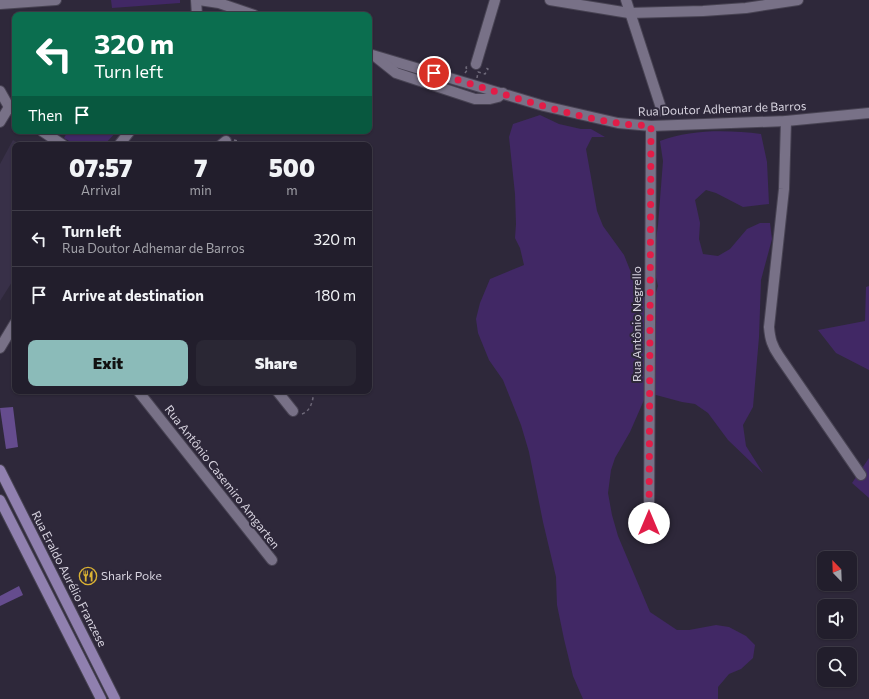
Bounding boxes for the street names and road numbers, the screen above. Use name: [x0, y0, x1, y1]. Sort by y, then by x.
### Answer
street label: Rua Doutor Adhemar de Barros: [638, 98, 806, 118]
street label: Rua Antônio Negrello: [629, 266, 643, 382]
street label: Rua Antônio Casemiro Amgarten: [162, 402, 283, 551]
street label: Rua Eraldo Aurélio Franzese: [29, 508, 110, 649]

